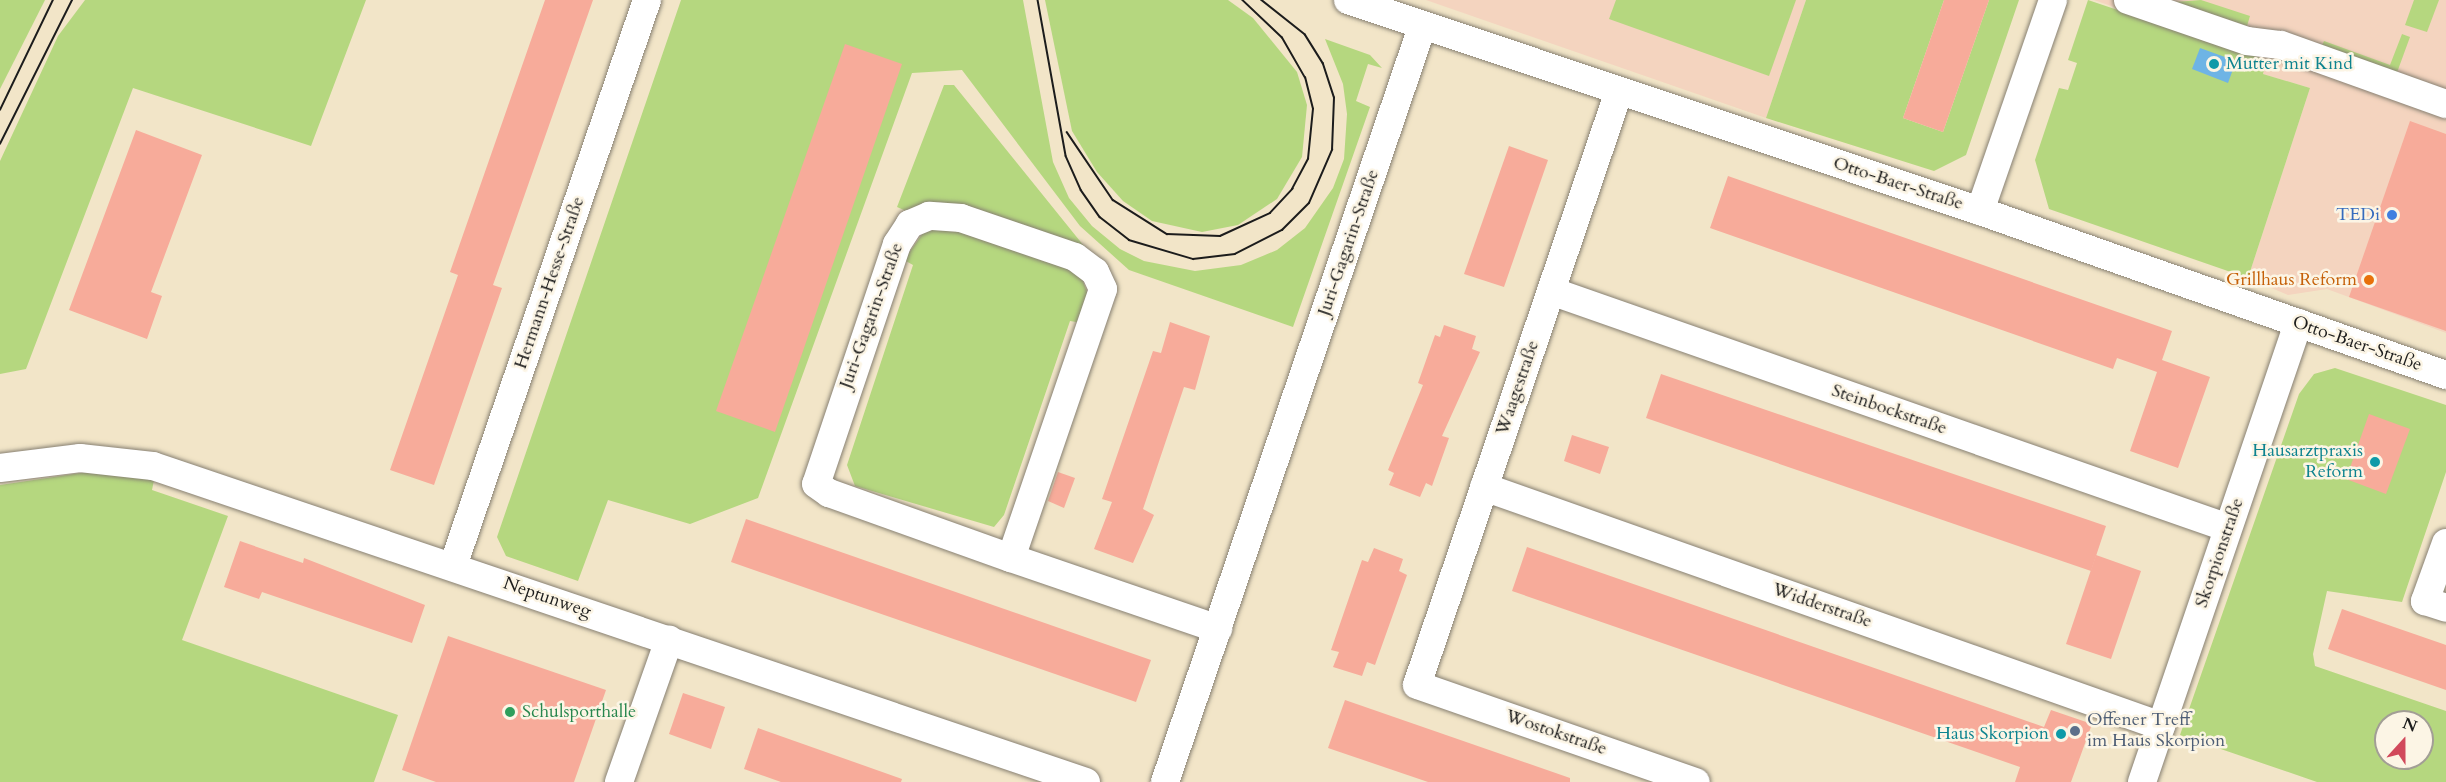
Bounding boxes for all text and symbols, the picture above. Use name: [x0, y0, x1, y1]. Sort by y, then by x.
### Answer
place label: Mutter mit Kind: [2226, 53, 2353, 75]
marker: Mutter mit Kind: [2207, 57, 2221, 71]
street label: Otto-Baer-Straße: [1830, 153, 1966, 215]
street label: Juri-Gagarin-Straße: [1314, 167, 1384, 319]
street label: Hermann-Hesse-Straße: [510, 194, 590, 372]
place label: TEDi: [2336, 204, 2380, 226]
marker: TEDi: [2385, 208, 2399, 222]
street label: Juri-Gagarin-Straße: [836, 240, 908, 392]
place label: Grillhaus Reform: [2226, 269, 2357, 291]
marker: Grillhaus Reform: [2362, 273, 2376, 287]
street label: Otto-Baer-Straße: [2289, 312, 2425, 376]
street label: Waagestraße: [1492, 338, 1544, 438]
street label: Steinbockstraße: [1829, 380, 1949, 440]
place label: Hausarztpraxis Reform: [2252, 441, 2363, 484]
marker: Hausarztpraxis Reform: [2368, 455, 2382, 469]
street label: Skorpionstraße: [2191, 495, 2249, 611]
street label: Neptunweg: [500, 573, 594, 623]
street label: Widderstraße: [1769, 579, 1875, 633]
place label: Schulsporthalle: [522, 701, 636, 723]
marker: Schulsporthalle: [503, 705, 517, 719]
street label: Wostokstraße: [1503, 706, 1609, 760]
place label: Offener Treff im Haus Skorpion: [2087, 710, 2225, 752]
north arrow: [2374, 710, 2434, 770]
text: N: [2399, 712, 2420, 738]
place label: Haus Skorpion: [1936, 723, 2049, 745]
marker: Offener Treff im Haus Skorpion: [2068, 724, 2082, 738]
marker: Haus Skorpion: [2054, 727, 2068, 741]

